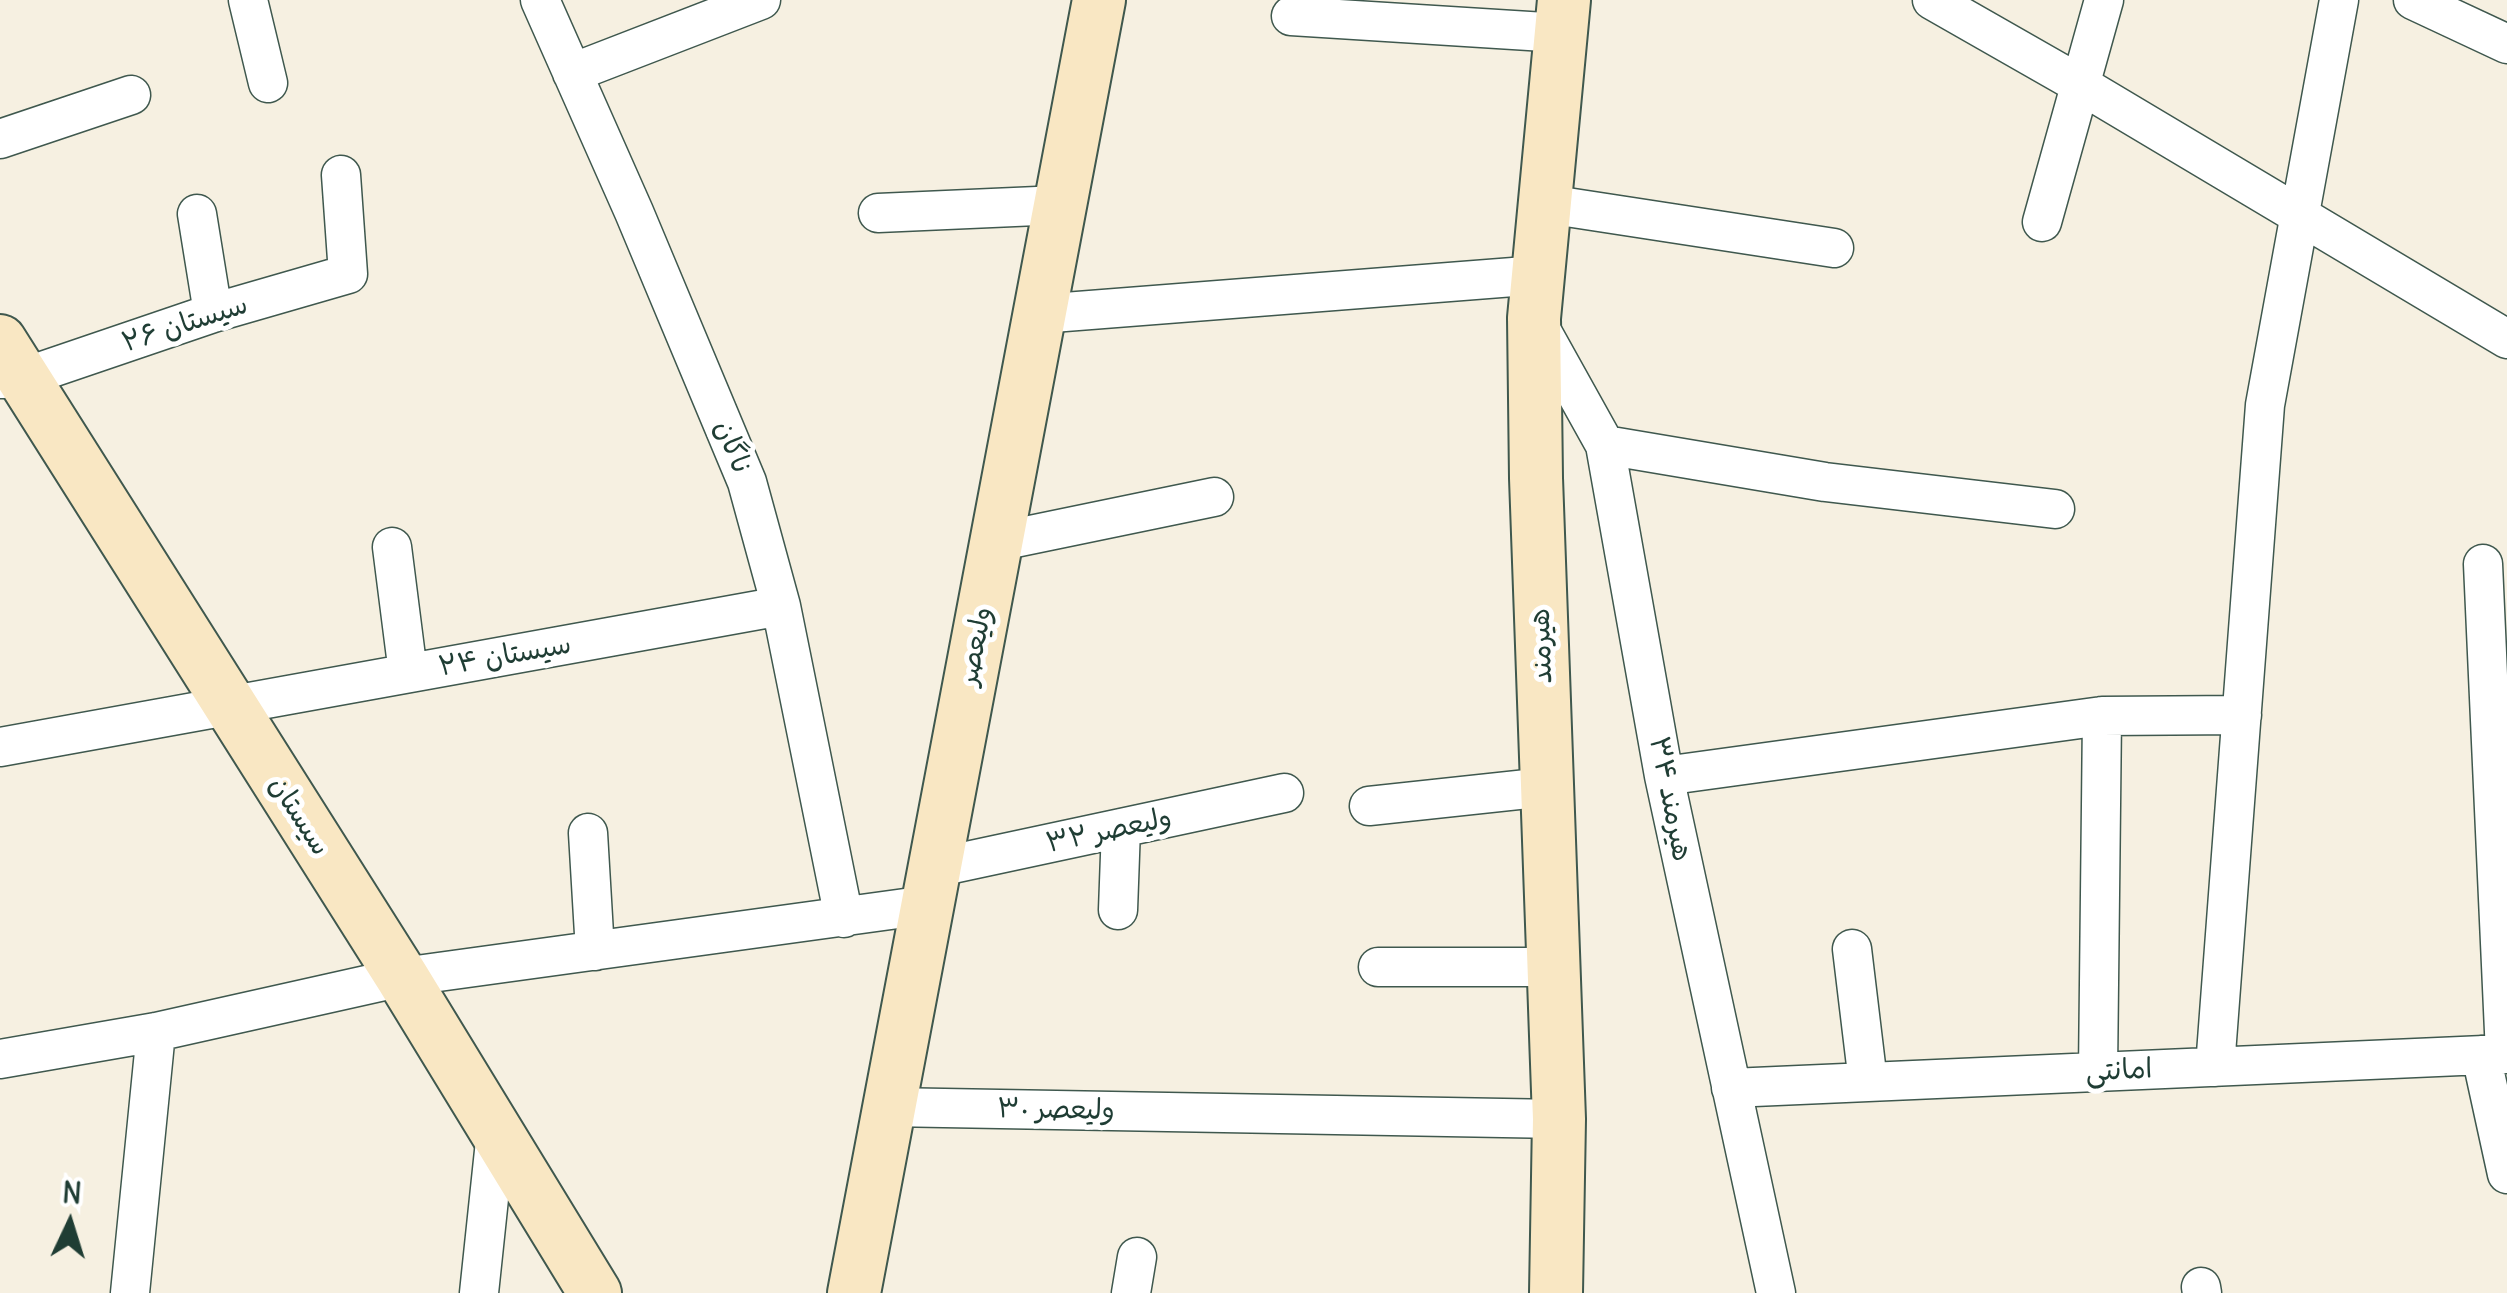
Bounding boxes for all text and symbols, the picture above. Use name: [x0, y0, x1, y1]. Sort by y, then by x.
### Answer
street label: سیستان ۲۶: [118, 288, 252, 360]
street label: ناگان: [706, 416, 758, 478]
street label: ولیعصر: [952, 604, 1000, 688]
street label: هیرمند: [1524, 608, 1560, 684]
street label: سیستان ۲۴: [436, 628, 574, 684]
street label: هیرمند ۳۴: [1641, 734, 1699, 864]
street label: سیستان: [261, 770, 337, 862]
street label: ولیعصر ۳۲: [1043, 801, 1175, 861]
street label: امانتی: [2085, 1052, 2153, 1090]
street label: ولیعصر ۳۰: [997, 1092, 1115, 1128]
north arrow: [20, 1173, 120, 1273]
text: N: [61, 1174, 83, 1212]

